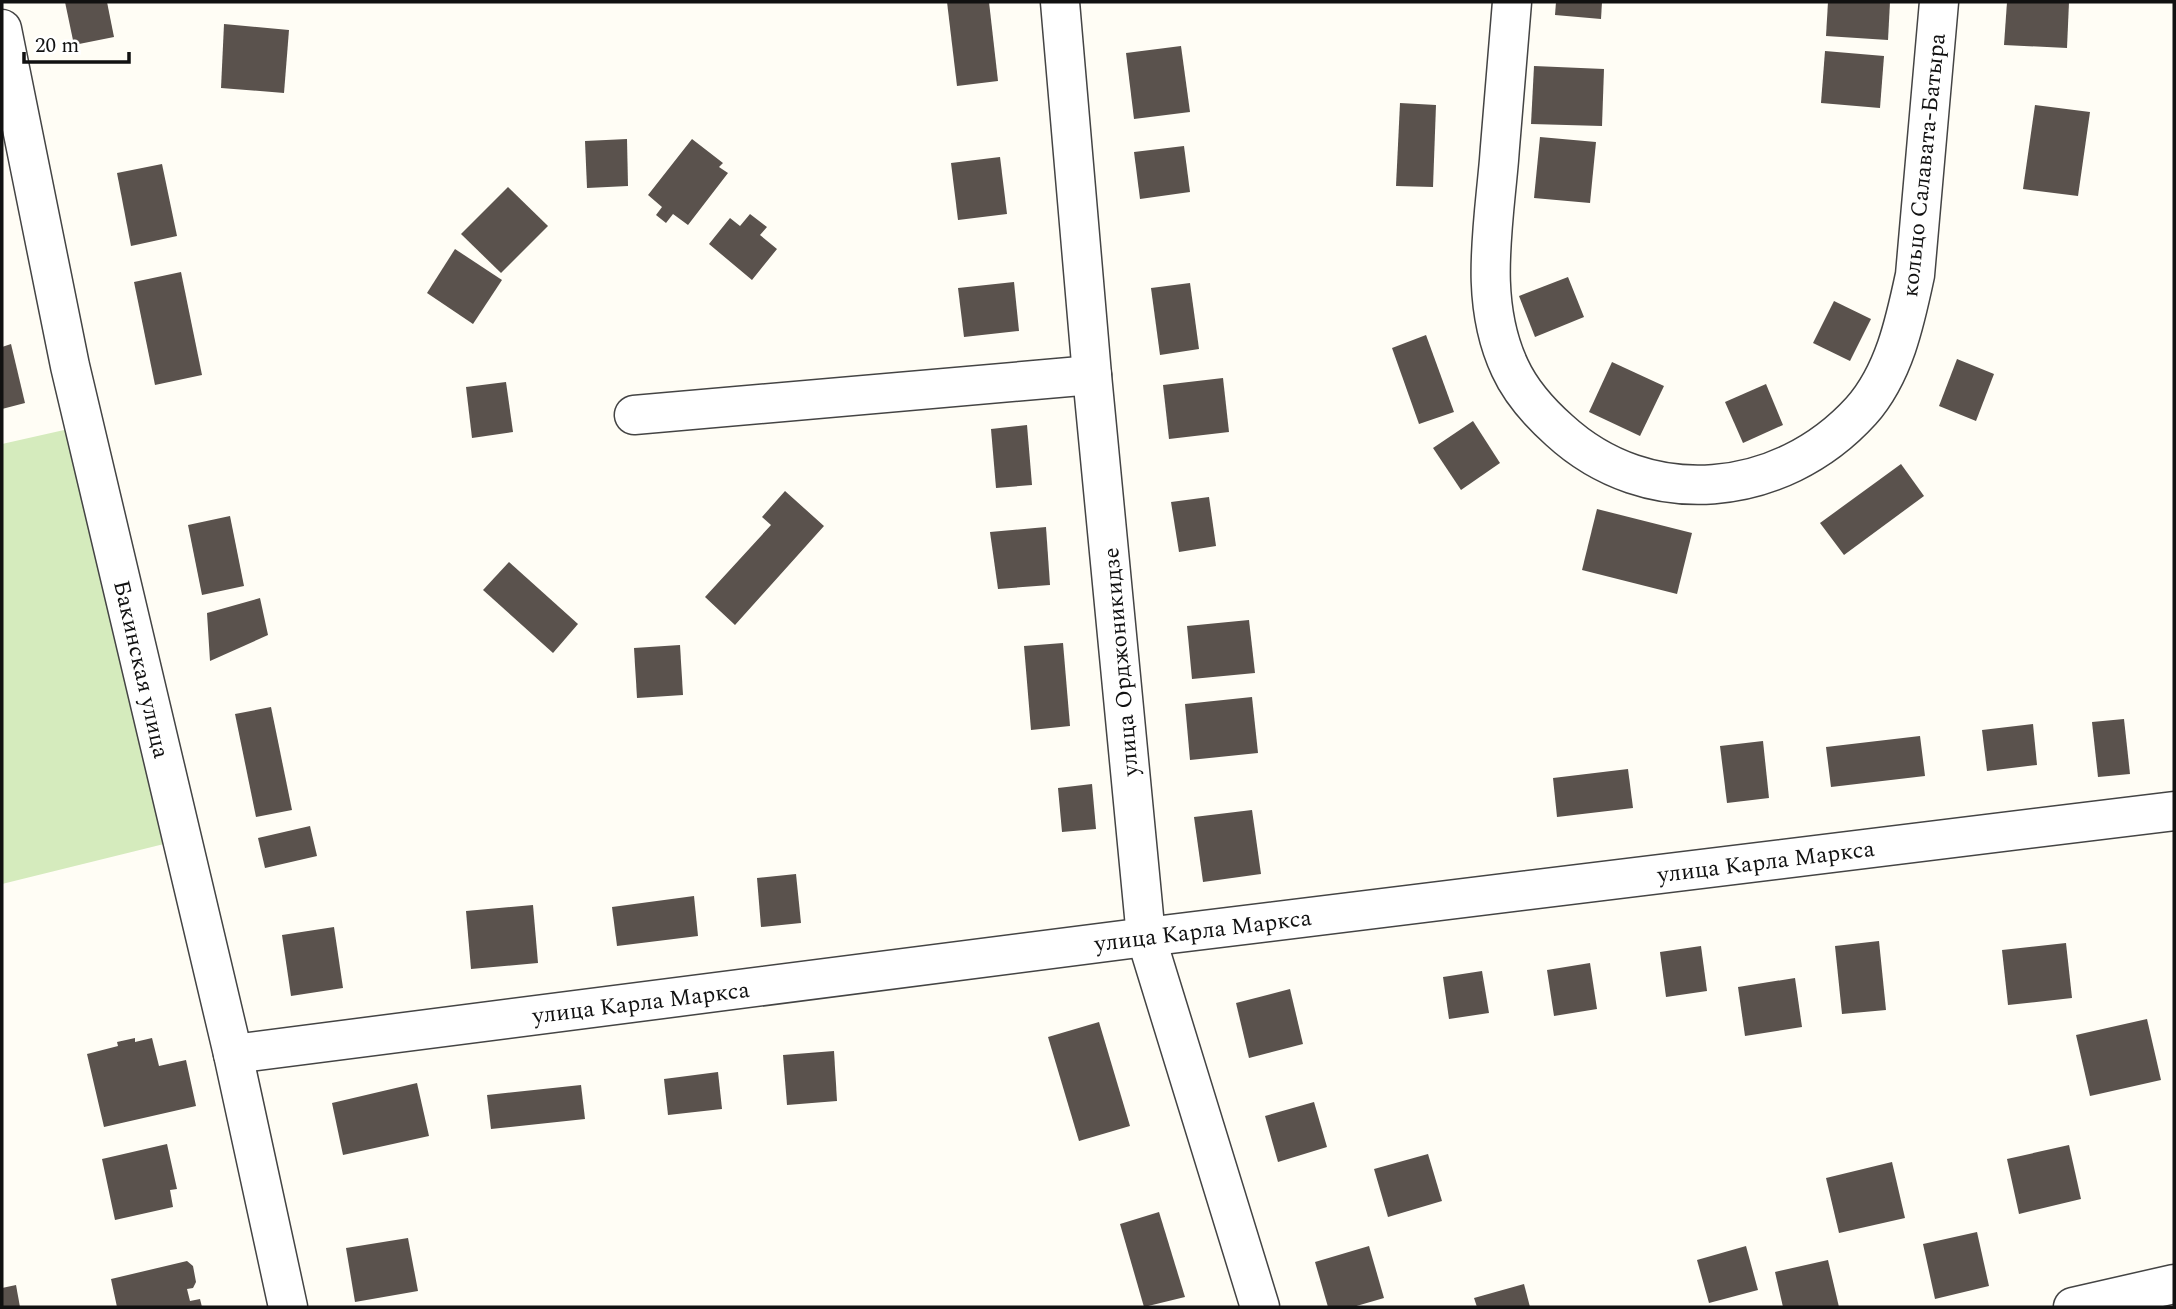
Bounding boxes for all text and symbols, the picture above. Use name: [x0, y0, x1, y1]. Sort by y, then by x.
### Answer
scale bar: [24, 21, 130, 65]
text: 20 m: [35, 30, 79, 62]
street label: кольцо Салавата-Батыра: [1893, 31, 1956, 299]
street label: улица Орджоникидзе: [1094, 546, 1149, 779]
street label: Бакинская улица: [103, 577, 178, 762]
street label: улица Карла Маркса: [1655, 832, 1877, 893]
street label: улица Карла Маркса: [1092, 901, 1314, 962]
street label: улица Карла Маркса: [530, 973, 752, 1034]

